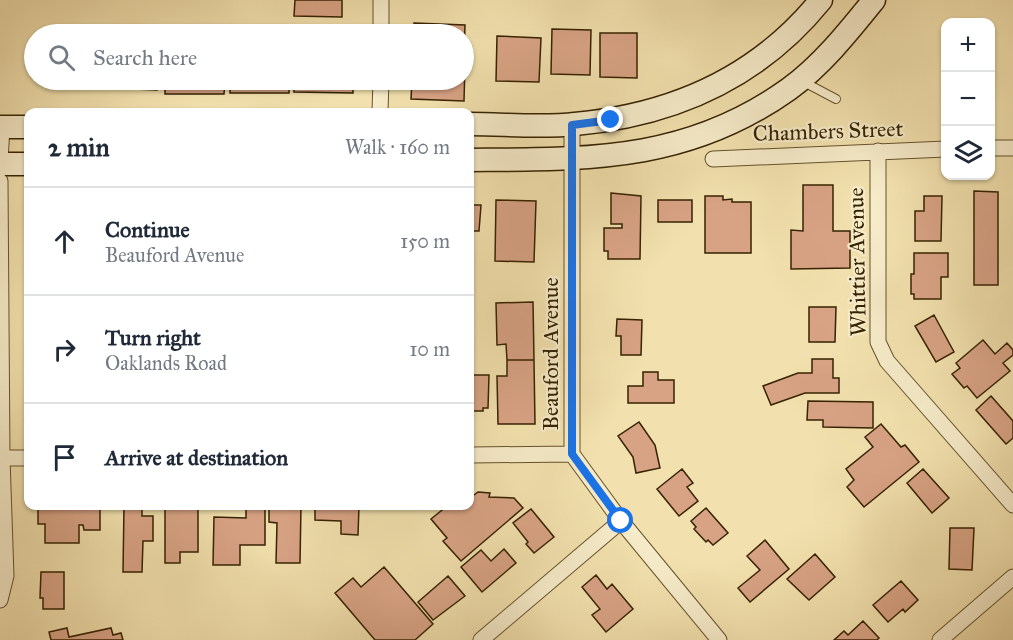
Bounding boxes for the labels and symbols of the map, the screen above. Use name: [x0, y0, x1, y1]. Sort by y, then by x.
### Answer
route end: [597, 106, 623, 132]
street label: Chambers Street: [752, 115, 904, 147]
street label: Whittier Avenue: [842, 187, 872, 337]
street label: Beauford Avenue: [537, 277, 564, 431]
route start: [607, 507, 633, 533]

